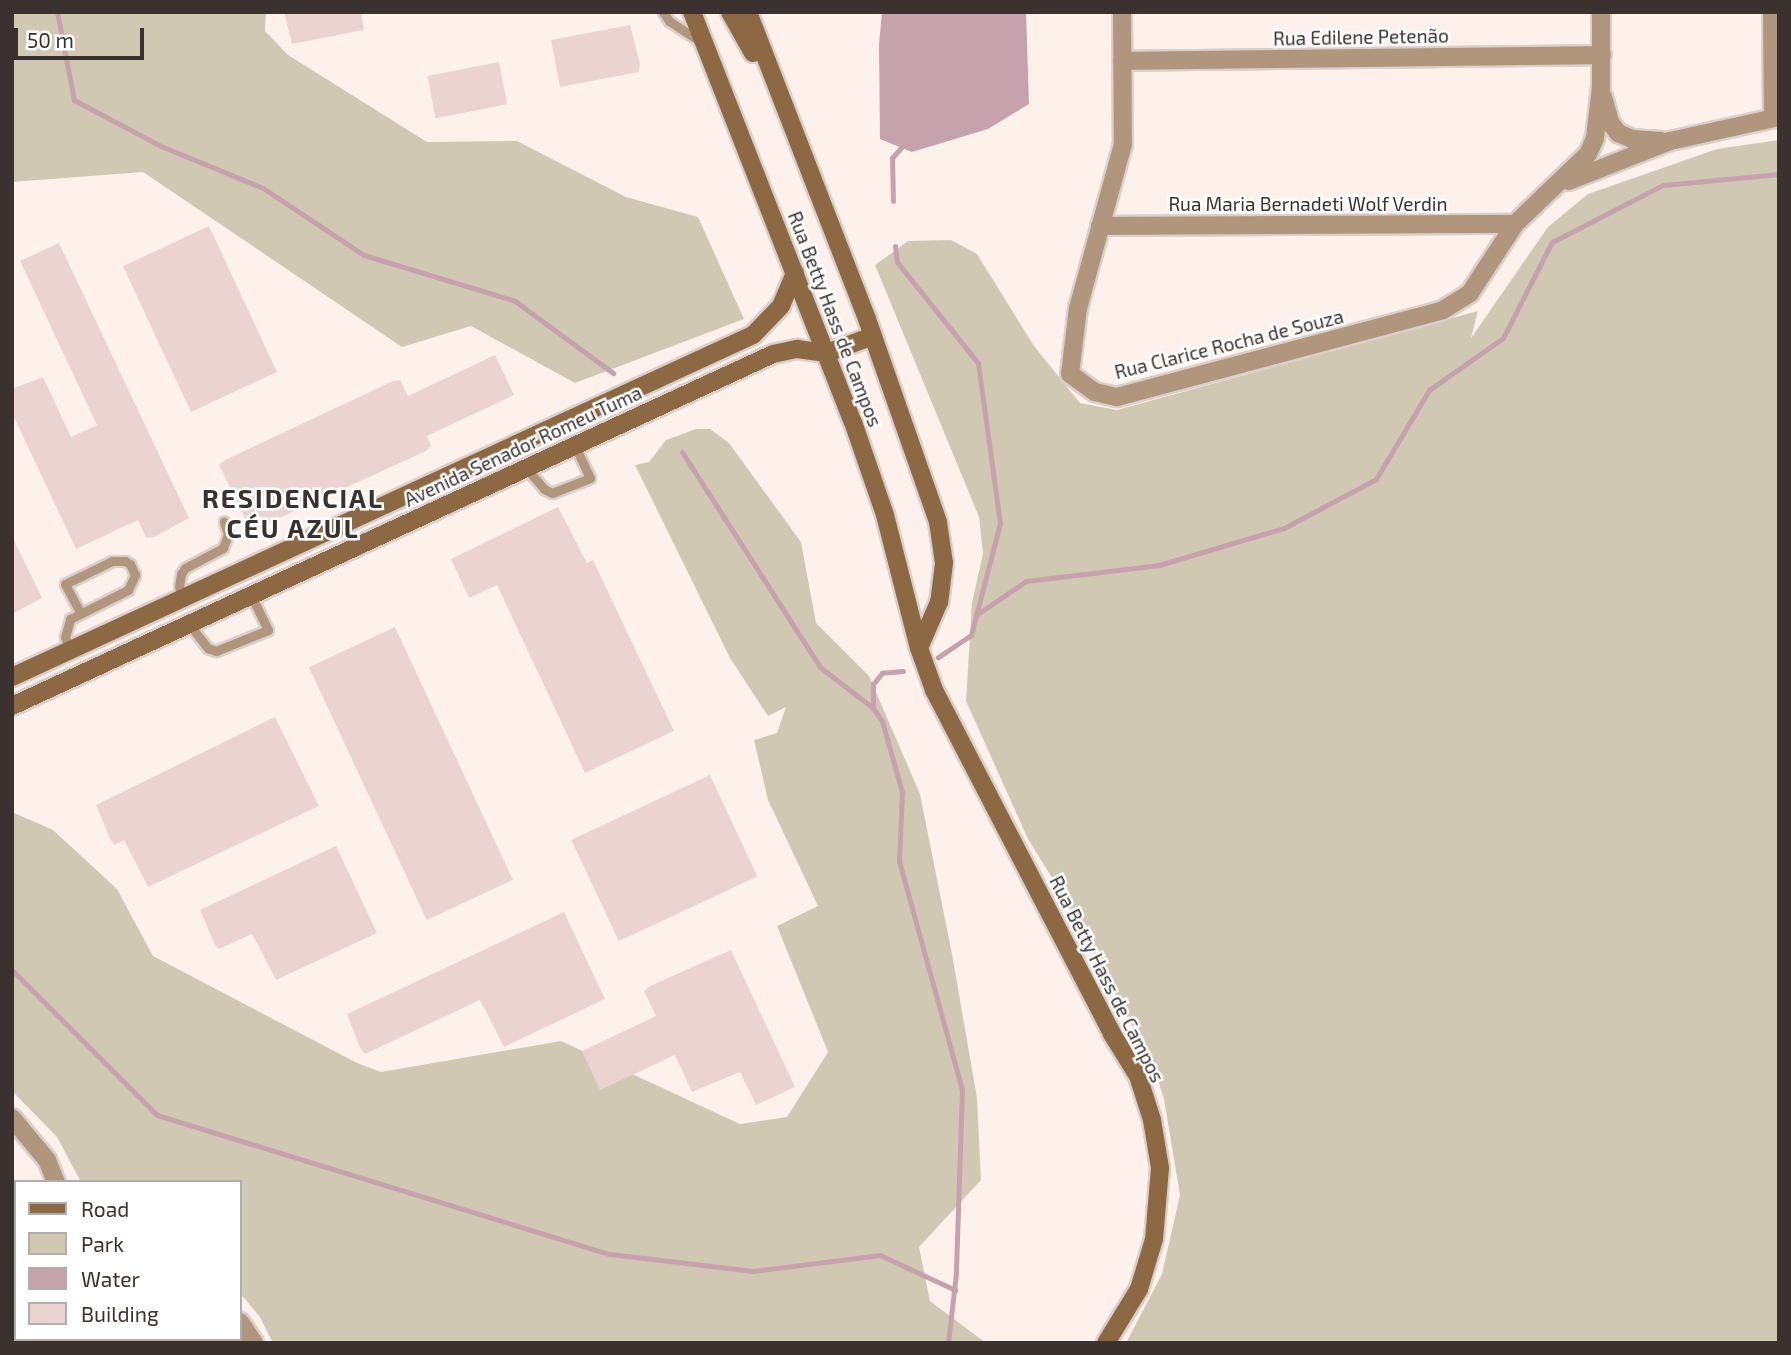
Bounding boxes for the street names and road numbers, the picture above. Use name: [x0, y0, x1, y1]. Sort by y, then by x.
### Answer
street label: Rua Edilene Petenão: [1273, 24, 1449, 50]
street label: Rua Maria Bernadeti Wolf Verdin: [1168, 193, 1448, 215]
street label: Rua Betty Hass de Campos: [783, 208, 887, 430]
street label: Rua Clarice Rocha de Souza: [1112, 304, 1346, 384]
street label: Avenida Senador Romeu Tuma: [400, 381, 646, 511]
street label: Rua Betty Hass de Campos: [1045, 872, 1169, 1086]

